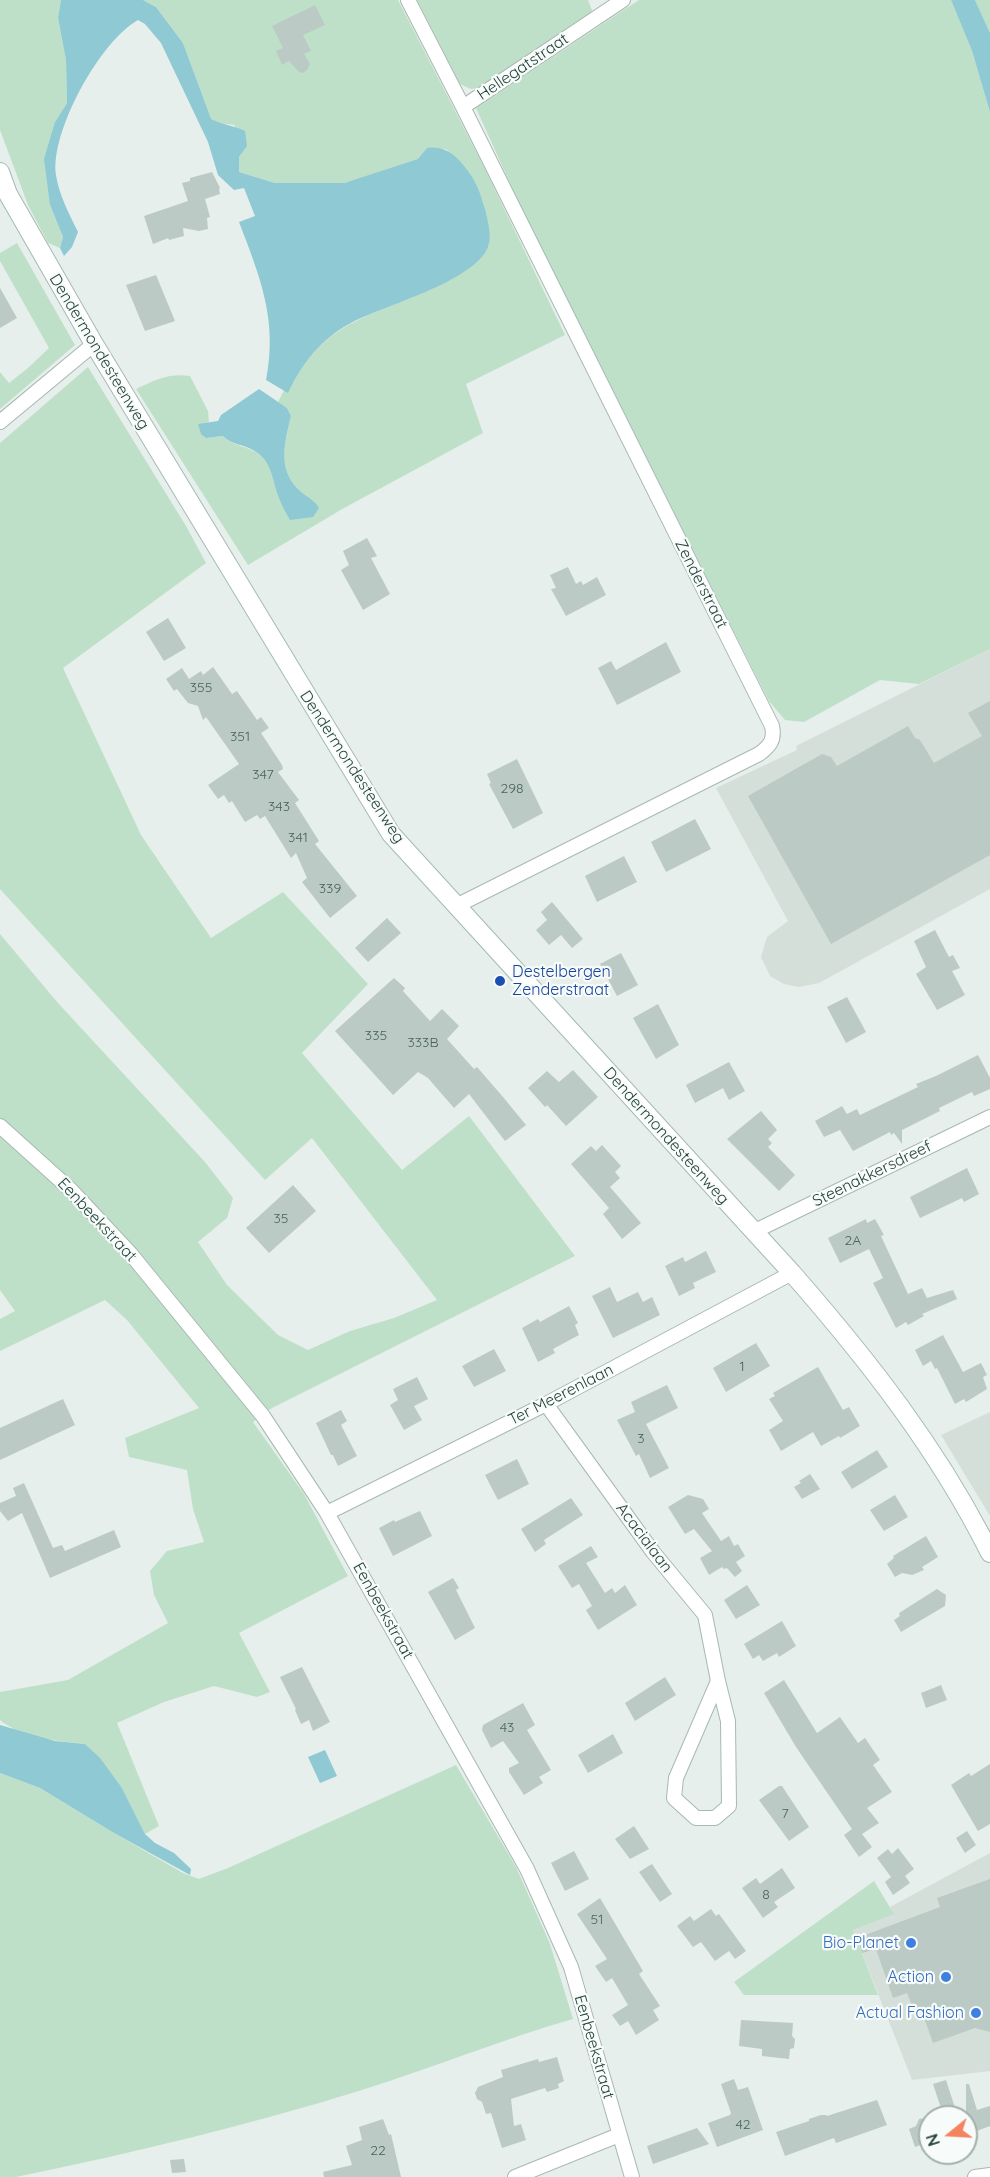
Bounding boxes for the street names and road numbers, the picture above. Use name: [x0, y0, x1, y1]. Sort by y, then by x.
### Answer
street label: Hellegatstraat: [474, 29, 572, 105]
street label: Dendermondesteenweg: [45, 271, 153, 433]
street label: Zenderstraat: [670, 536, 732, 632]
street label: Dendermondesteenweg: [295, 687, 409, 847]
street label: Dendermondesteenweg: [599, 1063, 733, 1209]
street label: Steenakkersdreef: [809, 1137, 935, 1211]
street label: Eenbeekstraat: [53, 1174, 141, 1266]
street label: Ter Meerenlaan: [505, 1360, 617, 1430]
street label: Acacialaan: [612, 1499, 676, 1577]
street label: Eenbeekstraat: [349, 1559, 417, 1663]
street label: Eenbeekstraat: [570, 1993, 618, 2101]

